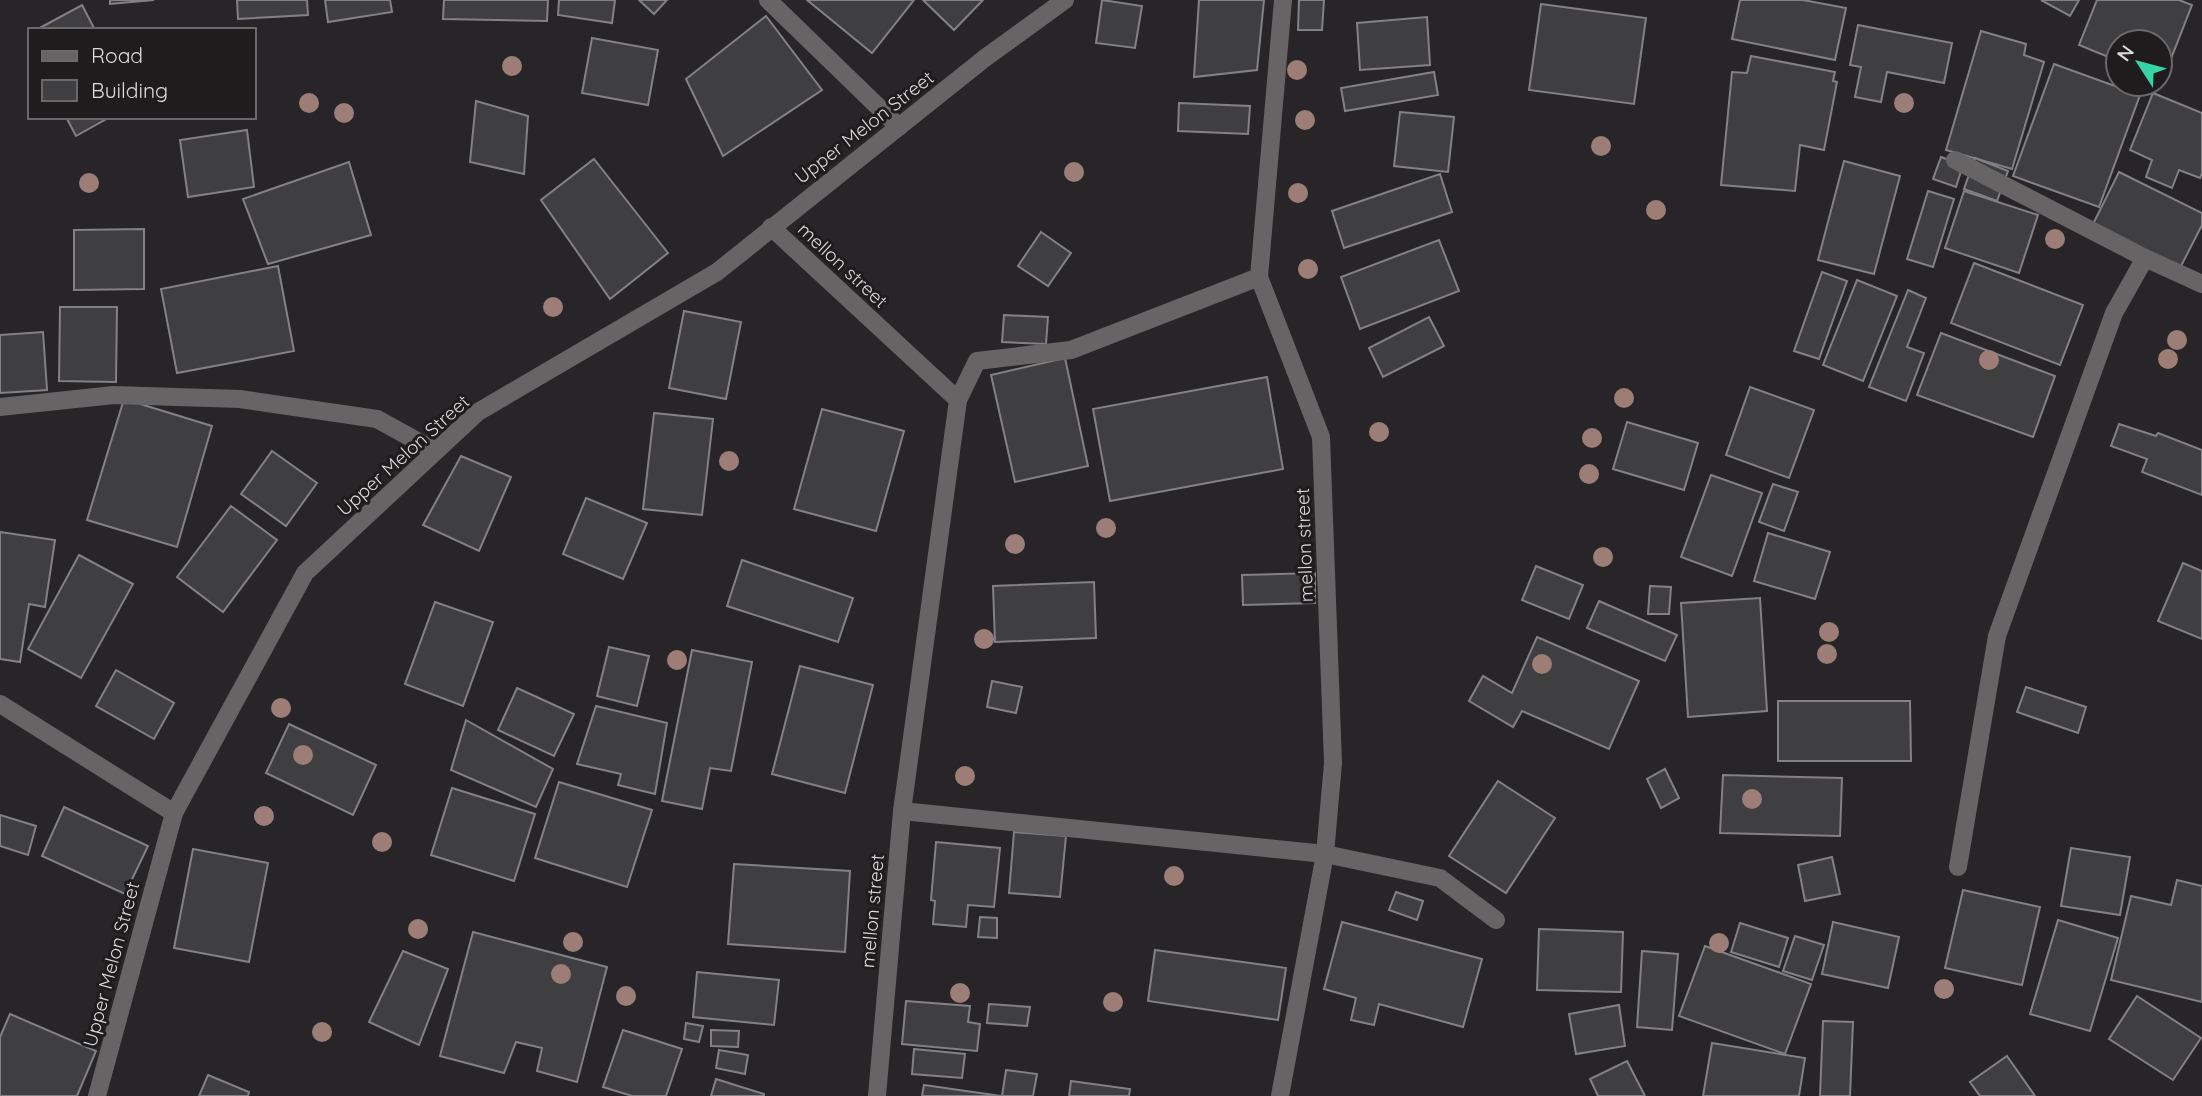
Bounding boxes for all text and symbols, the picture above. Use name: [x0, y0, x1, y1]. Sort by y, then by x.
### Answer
legend: [28, 28, 256, 119]
north arrow: [2104, 28, 2174, 98]
text: N: [2111, 40, 2139, 66]
text: Road: [91, 42, 143, 68]
street label: Upper Melon Street: [790, 65, 938, 189]
text: Building: [91, 77, 168, 103]
street label: mellon street: [793, 217, 893, 313]
street label: Upper Melon Street: [332, 389, 474, 521]
street label: mellon street: [1290, 487, 1318, 603]
street label: mellon street: [855, 853, 889, 969]
street label: Upper Melon Street: [77, 879, 145, 1049]

